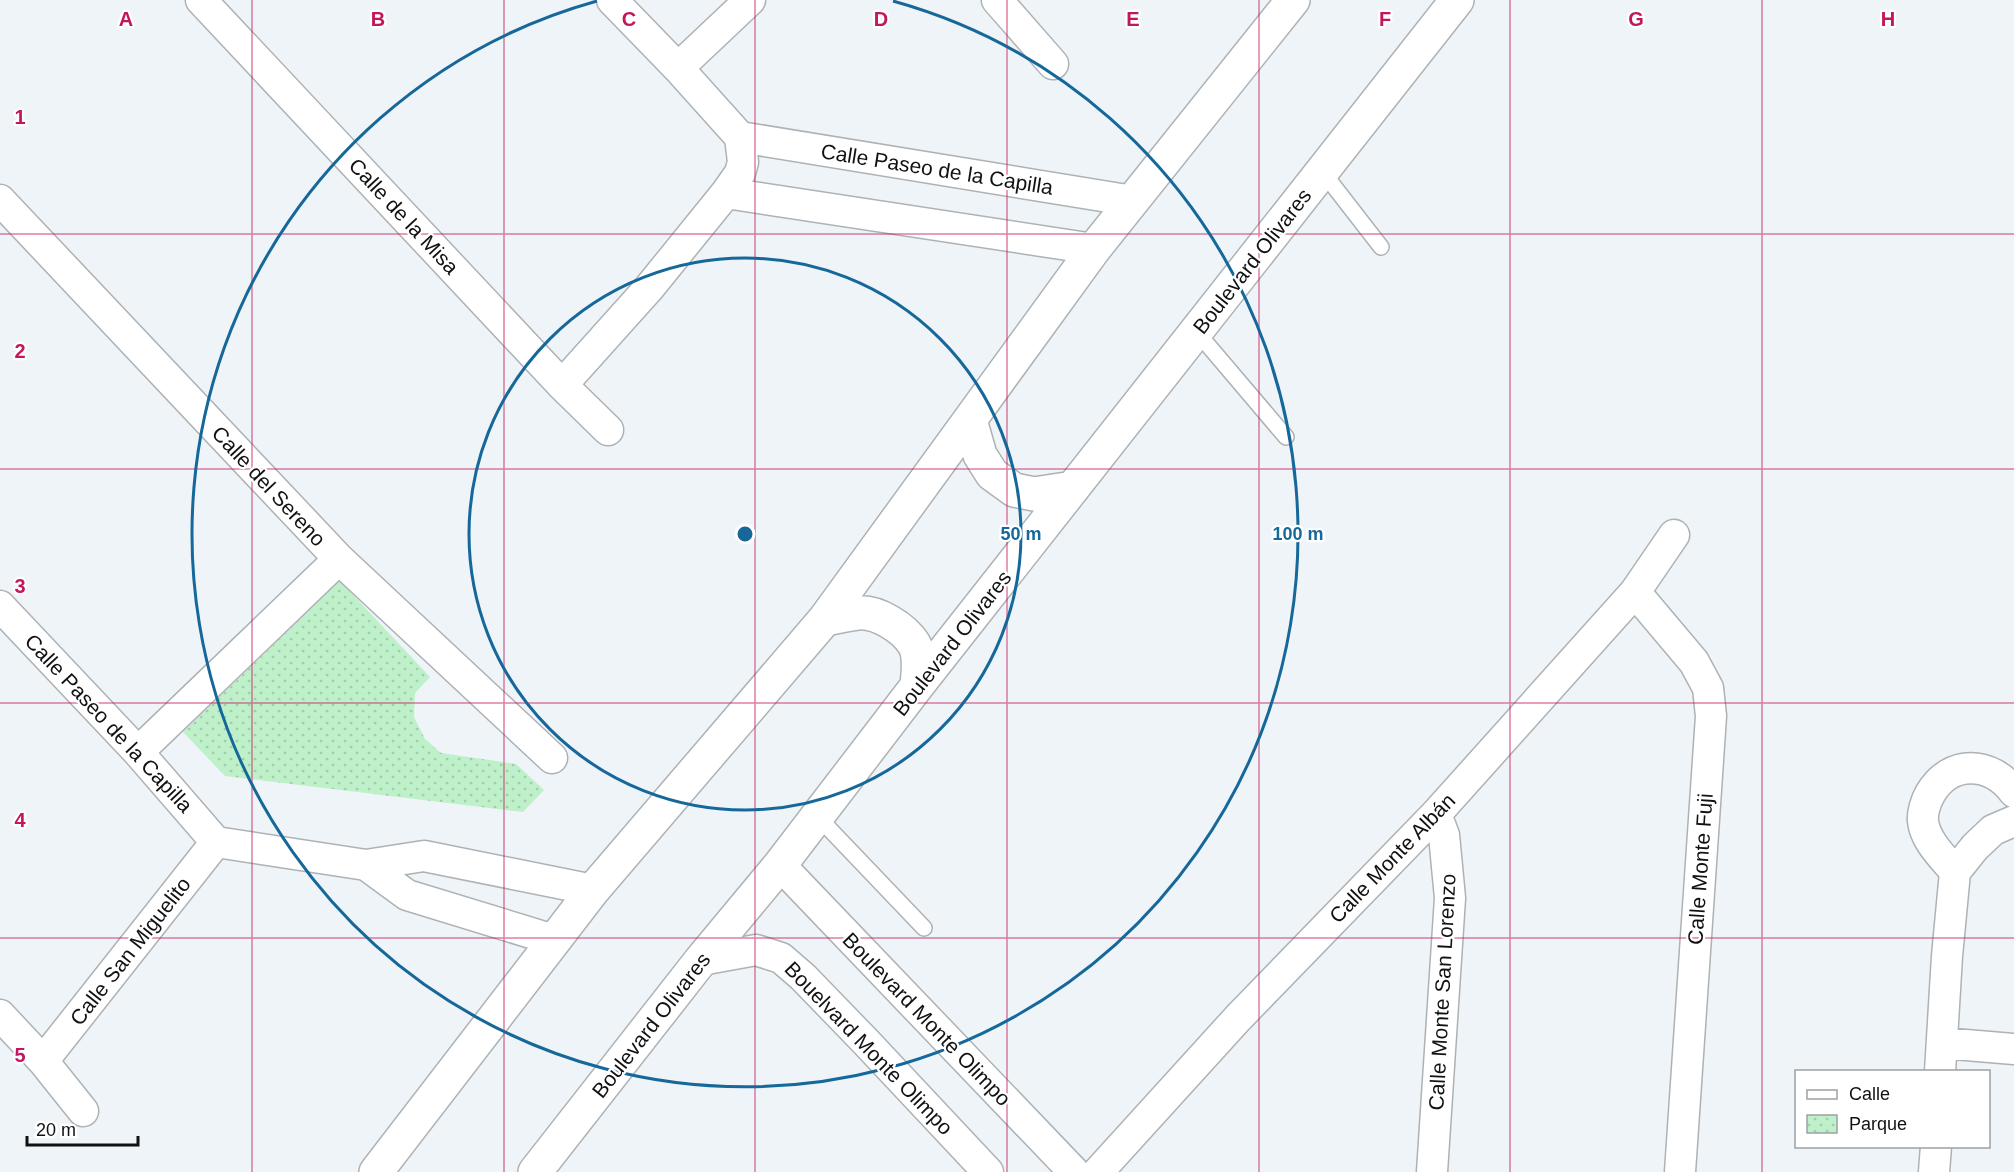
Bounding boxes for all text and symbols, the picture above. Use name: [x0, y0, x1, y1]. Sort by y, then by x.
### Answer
text: A: [119, 8, 133, 30]
text: B: [371, 8, 385, 30]
text: C: [622, 8, 636, 30]
text: D: [874, 8, 888, 30]
text: E: [1126, 8, 1140, 30]
text: F: [1379, 8, 1391, 30]
text: G: [1628, 8, 1644, 30]
text: H: [1881, 8, 1895, 30]
text: 1: [14, 106, 26, 128]
street label: Calle Paseo de la Capilla: [819, 139, 1055, 199]
street label: Calle de la Misa: [345, 154, 464, 279]
street label: Boulevard Olivares: [1188, 184, 1316, 338]
text: 2: [14, 340, 26, 362]
street label: Calle del Sereno: [208, 421, 330, 551]
centre of rings: [735, 524, 755, 544]
text: 50 m: [1000, 524, 1042, 544]
text: 100 m: [1272, 524, 1324, 544]
street label: Boulevard Olivares: [888, 566, 1016, 720]
text: 3: [14, 575, 26, 597]
street label: Calle Paseo de la Capilla: [21, 629, 198, 817]
street label: Calle Monte Albán: [1325, 789, 1459, 927]
street label: Calle Monte Fuji: [1683, 793, 1717, 945]
text: 4: [14, 809, 26, 831]
street label: Calle San Miguelito: [65, 873, 195, 1029]
street label: Calle Monte San Lorenzo: [1424, 873, 1460, 1111]
street label: Boulevard Monte Olimpo: [838, 928, 1016, 1110]
street label: Boulevard Olivares: [587, 948, 715, 1102]
street label: Bouelvard Monte Olimpo: [780, 957, 958, 1139]
text: 5: [14, 1044, 26, 1066]
legend: [1795, 1070, 1990, 1148]
text: Calle: [1849, 1084, 1890, 1104]
scale bar: [27, 1109, 138, 1147]
text: Parque: [1849, 1114, 1907, 1134]
text: 20 m: [36, 1120, 76, 1140]

